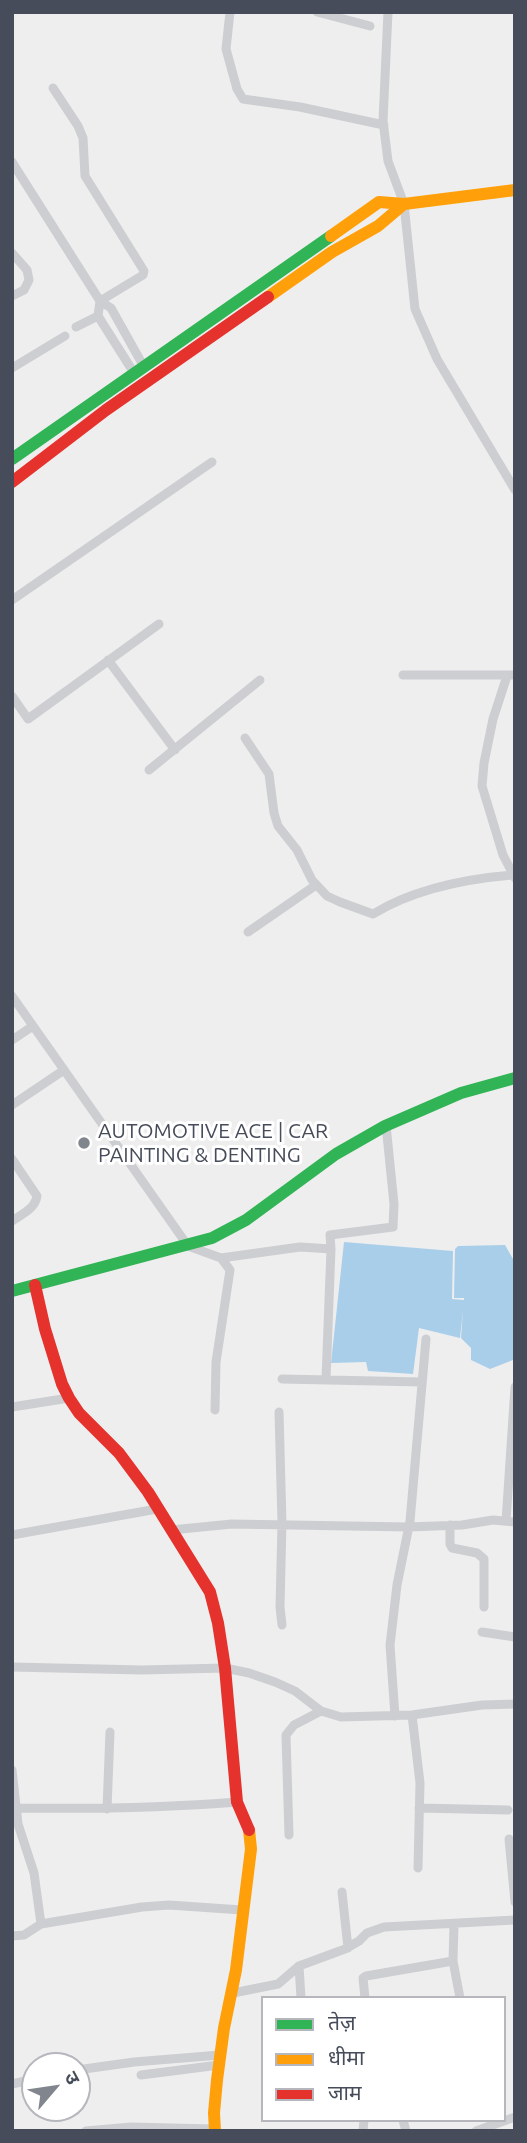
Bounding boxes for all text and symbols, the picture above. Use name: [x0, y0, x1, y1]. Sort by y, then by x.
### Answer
place label: AUTOMOTIVE ACE | CAR PAINTING & DENTING: [98, 1118, 328, 1168]
marker: AUTOMOTIVE ACE | CAR PAINTING & DENTING: [76, 1135, 92, 1151]
legend: [261, 1996, 506, 2122]
text: तेज़: [328, 2010, 356, 2034]
text: धीमा: [328, 2045, 364, 2069]
north arrow: [21, 2052, 91, 2122]
text: उ: [60, 2068, 85, 2088]
text: जाम: [328, 2080, 362, 2104]

